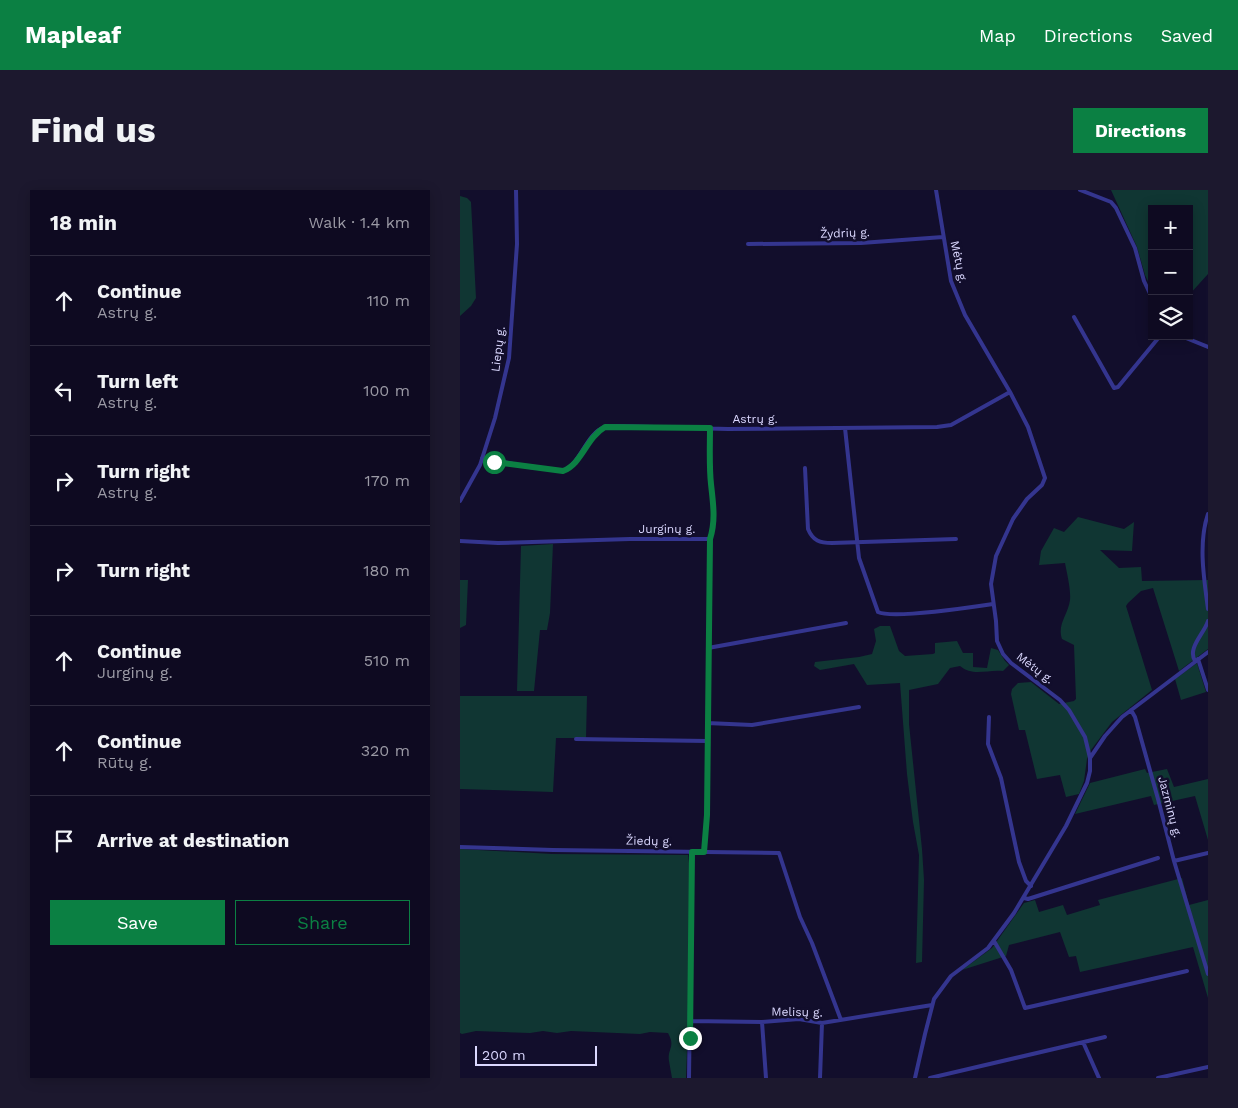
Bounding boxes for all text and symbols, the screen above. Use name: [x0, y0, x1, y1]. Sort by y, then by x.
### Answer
text: Mapleaf: [25, 21, 121, 49]
text: Map: [979, 25, 1016, 46]
text: Directions: [1044, 25, 1133, 46]
text: Saved: [1161, 25, 1213, 46]
button: Directions: [1073, 108, 1208, 153]
text: Find us: [30, 109, 156, 151]
map controls: [1148, 205, 1193, 340]
button: +: [1148, 205, 1193, 250]
text: 18 min: [50, 210, 117, 235]
text: Walk · 1.4 km: [308, 213, 410, 232]
street label: Žydrių g.: [820, 225, 870, 241]
street label: Mėtų g.: [948, 240, 970, 284]
button: −: [1148, 250, 1193, 295]
text: Continue: [97, 280, 181, 303]
icon: ahead: [50, 287, 78, 315]
text: 110 m: [367, 291, 410, 310]
button: layers: [1148, 295, 1193, 340]
text: Astrų g.: [97, 303, 157, 322]
street label: Liepų g.: [488, 325, 508, 373]
text: Turn left: [97, 370, 178, 393]
icon: left: [50, 377, 78, 405]
text: 100 m: [363, 381, 410, 400]
text: Astrų g.: [97, 393, 157, 412]
street label: Astrų g.: [732, 412, 778, 426]
route start: [483, 451, 506, 474]
text: Turn right: [97, 460, 190, 483]
icon: right: [50, 467, 78, 495]
text: 170 m: [364, 471, 410, 490]
text: Astrų g.: [97, 483, 157, 502]
street label: Jurginų g.: [639, 522, 695, 536]
icon: right: [50, 557, 78, 585]
text: Turn right: [97, 559, 190, 582]
text: 180 m: [363, 561, 410, 580]
text: Continue: [97, 640, 181, 663]
icon: ahead: [50, 647, 78, 675]
street label: Mėtų g.: [1014, 649, 1056, 687]
text: 510 m: [364, 651, 410, 670]
text: Jurginų g.: [97, 663, 173, 682]
text: Continue: [97, 730, 181, 753]
icon: ahead: [50, 737, 78, 765]
text: 320 m: [361, 741, 410, 760]
text: Rūtų g.: [97, 753, 152, 772]
street label: Jazminų g.: [1155, 775, 1185, 839]
icon: arrive: [50, 827, 78, 855]
text: Arrive at destination: [97, 829, 289, 852]
street label: Žiedų g.: [626, 834, 672, 848]
button: Save: [50, 900, 225, 945]
button: Share: [235, 900, 410, 945]
street label: Melisų g.: [771, 1005, 823, 1019]
route end: [679, 1027, 702, 1050]
scale bar: [475, 1043, 598, 1066]
text: 200 m: [482, 1047, 526, 1063]

